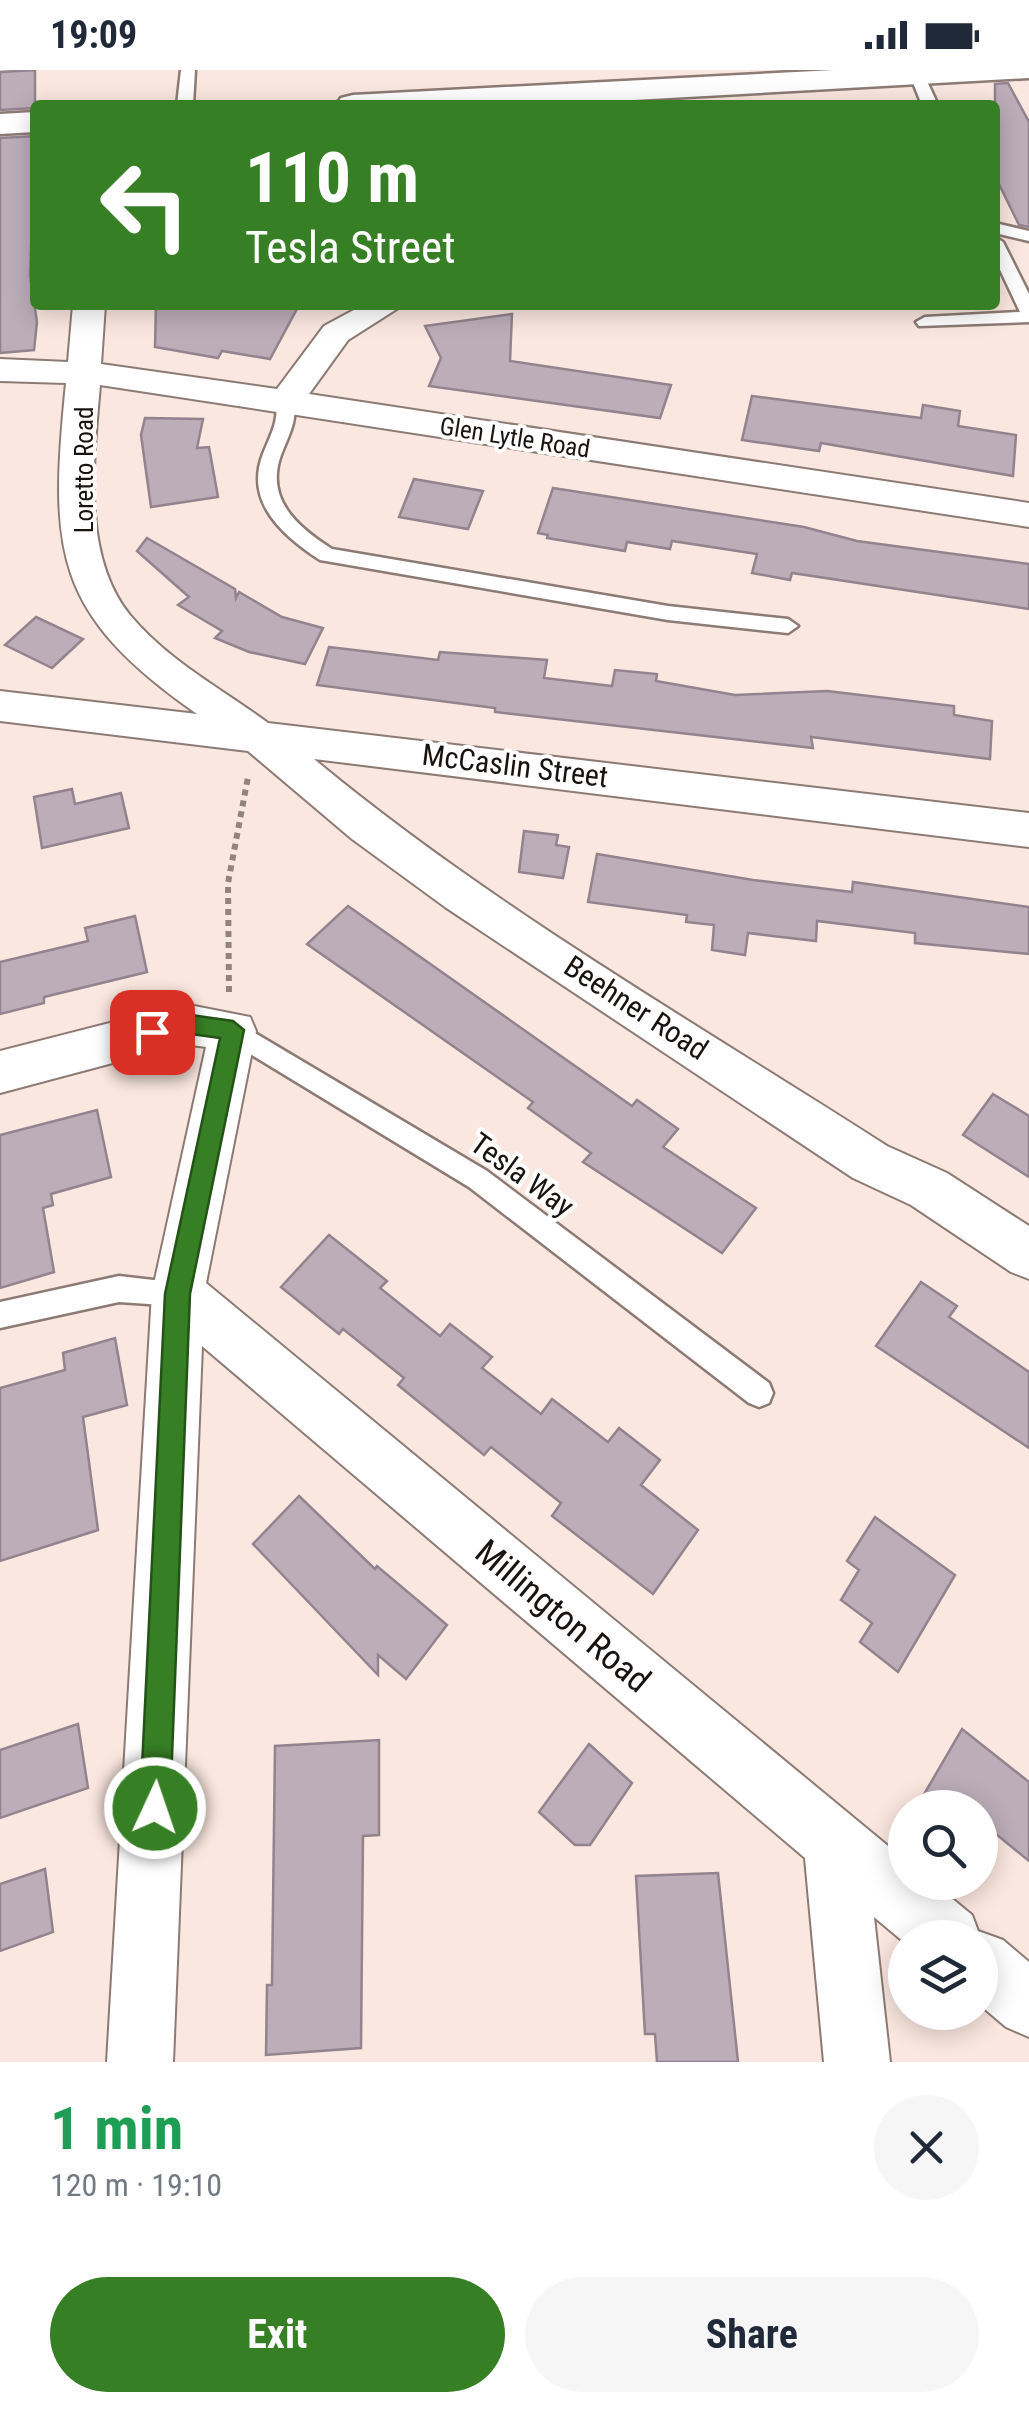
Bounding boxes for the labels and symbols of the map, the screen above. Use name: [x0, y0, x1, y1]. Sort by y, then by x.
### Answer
street label: Loretto Road: [70, 407, 99, 533]
street label: Glen Lytle Road: [438, 411, 592, 464]
street label: McCaslin Street: [420, 737, 610, 794]
street label: Beehner Road: [558, 948, 715, 1067]
pin: [110, 990, 195, 1075]
street label: Tesla Way: [464, 1125, 581, 1224]
street label: Millington Road: [467, 1531, 658, 1701]
position arrow: [103, 1756, 207, 1860]

